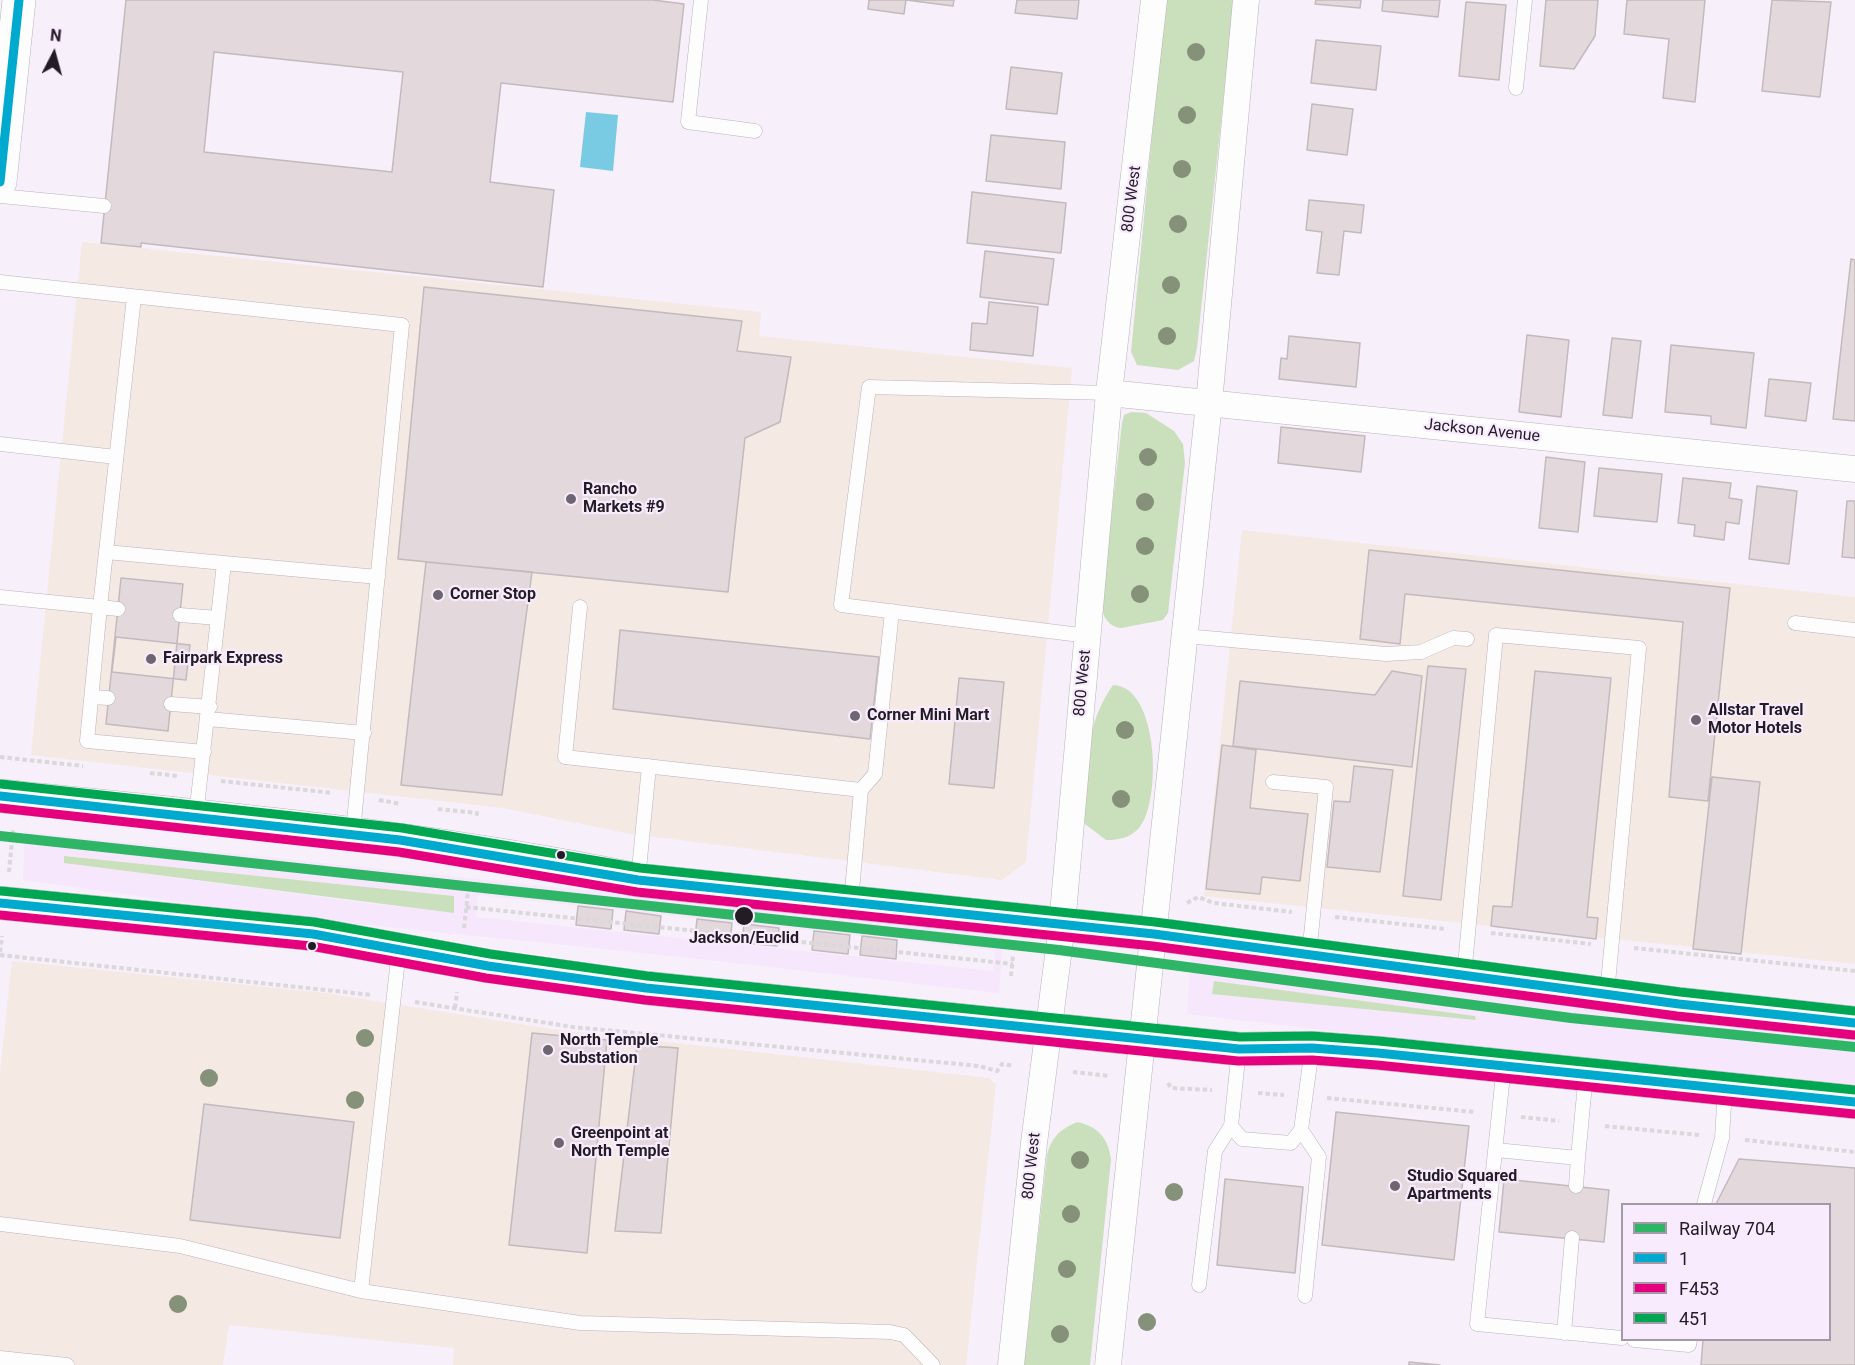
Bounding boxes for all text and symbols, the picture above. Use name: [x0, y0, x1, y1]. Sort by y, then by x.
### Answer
north arrow: [24, 24, 84, 84]
text: N: [49, 26, 63, 46]
street label: 800 West: [1118, 165, 1146, 233]
street label: Jackson Avenue: [1423, 415, 1541, 447]
place label: Rancho Markets #9: [583, 480, 665, 518]
marker: Rancho Markets #9: [564, 492, 578, 506]
place label: Corner Stop: [450, 585, 536, 605]
marker: Corner Stop: [431, 588, 445, 602]
place label: Fairpark Express: [163, 649, 283, 669]
street label: 800 West: [1071, 649, 1095, 717]
marker: Fairpark Express: [144, 652, 158, 666]
place label: Allstar Travel Motor Hotels: [1708, 701, 1804, 739]
place label: Corner Mini Mart: [867, 706, 989, 726]
marker: Corner Mini Mart: [848, 709, 862, 723]
marker: Allstar Travel Motor Hotels: [1689, 713, 1703, 727]
unlabelled marker: [555, 849, 567, 861]
marker: Jackson/Euclid: [733, 905, 755, 927]
place label: Jackson/Euclid: [689, 929, 799, 949]
unlabelled marker: [306, 940, 318, 952]
place label: North Temple Substation: [560, 1031, 658, 1069]
marker: North Temple Substation: [541, 1043, 555, 1057]
place label: Greenpoint at North Temple: [571, 1124, 669, 1162]
street label: 800 West: [1019, 1132, 1045, 1200]
marker: Greenpoint at North Temple: [552, 1136, 566, 1150]
place label: Studio Squared Apartments: [1407, 1167, 1517, 1205]
marker: Studio Squared Apartments: [1388, 1179, 1402, 1193]
legend: [1621, 1203, 1831, 1341]
text: Railway 704: [1679, 1218, 1775, 1239]
text: 1: [1679, 1248, 1689, 1269]
text: F453: [1679, 1278, 1719, 1299]
text: 451: [1679, 1308, 1709, 1329]

